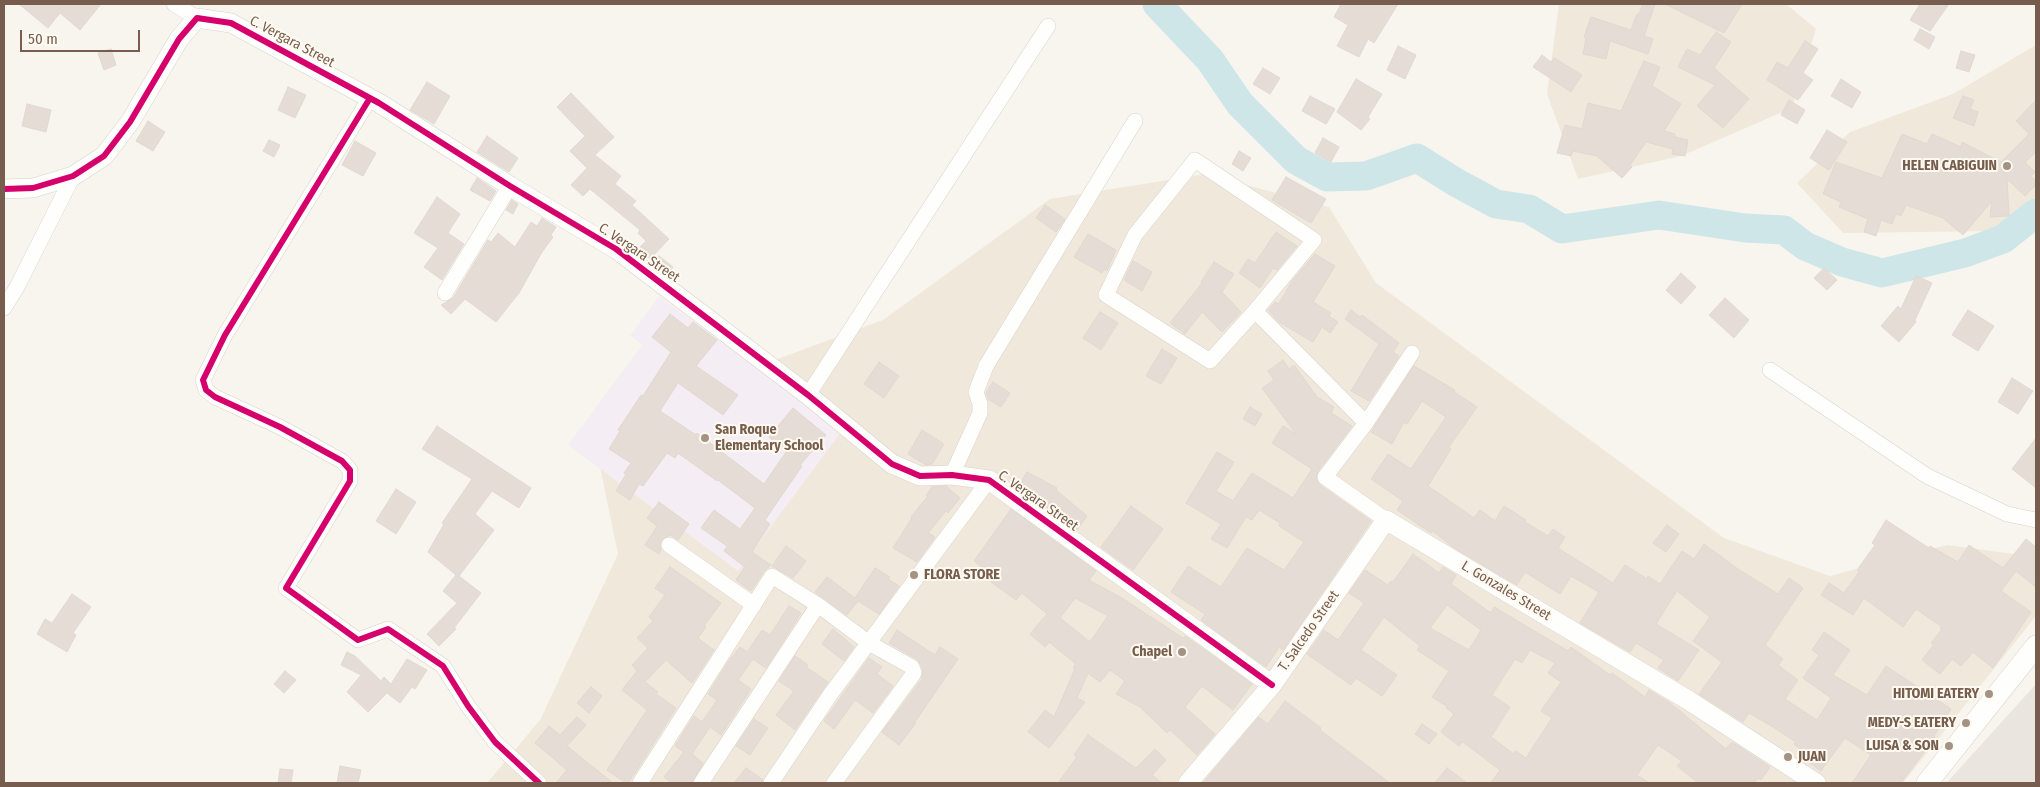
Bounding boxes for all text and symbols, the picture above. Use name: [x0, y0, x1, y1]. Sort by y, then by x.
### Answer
street label: C. Vergara Street: [247, 13, 337, 71]
scale bar: [22, 20, 142, 52]
text: 50 m: [28, 30, 58, 48]
place label: HELEN CABIGUIN: [1902, 158, 1997, 174]
marker: HELEN CABIGUIN: [2001, 160, 2013, 172]
street label: C. Vergara Street: [595, 220, 683, 286]
place label: San Roque Elementary School: [715, 422, 823, 454]
marker: San Roque Elementary School: [699, 432, 711, 444]
street label: C. Vergara Street: [995, 467, 1081, 535]
street label: L. Gonzales Street: [1458, 558, 1554, 624]
place label: FLORA STORE: [924, 567, 1000, 583]
marker: FLORA STORE: [908, 569, 920, 581]
street label: T. Salcedo Street: [1275, 588, 1343, 674]
place label: Chapel: [1132, 644, 1172, 660]
marker: Chapel: [1176, 646, 1188, 658]
place label: HITOMI EATERY: [1893, 686, 1979, 702]
marker: HITOMI EATERY: [1983, 688, 1995, 700]
place label: MEDY-S EATERY: [1868, 715, 1956, 731]
marker: MEDY-S EATERY: [1960, 717, 1972, 729]
place label: LUISA & SON: [1866, 738, 1939, 754]
marker: LUISA & SON: [1943, 740, 1955, 752]
place label: JUAN: [1798, 749, 1826, 765]
marker: JUAN: [1782, 751, 1794, 763]

